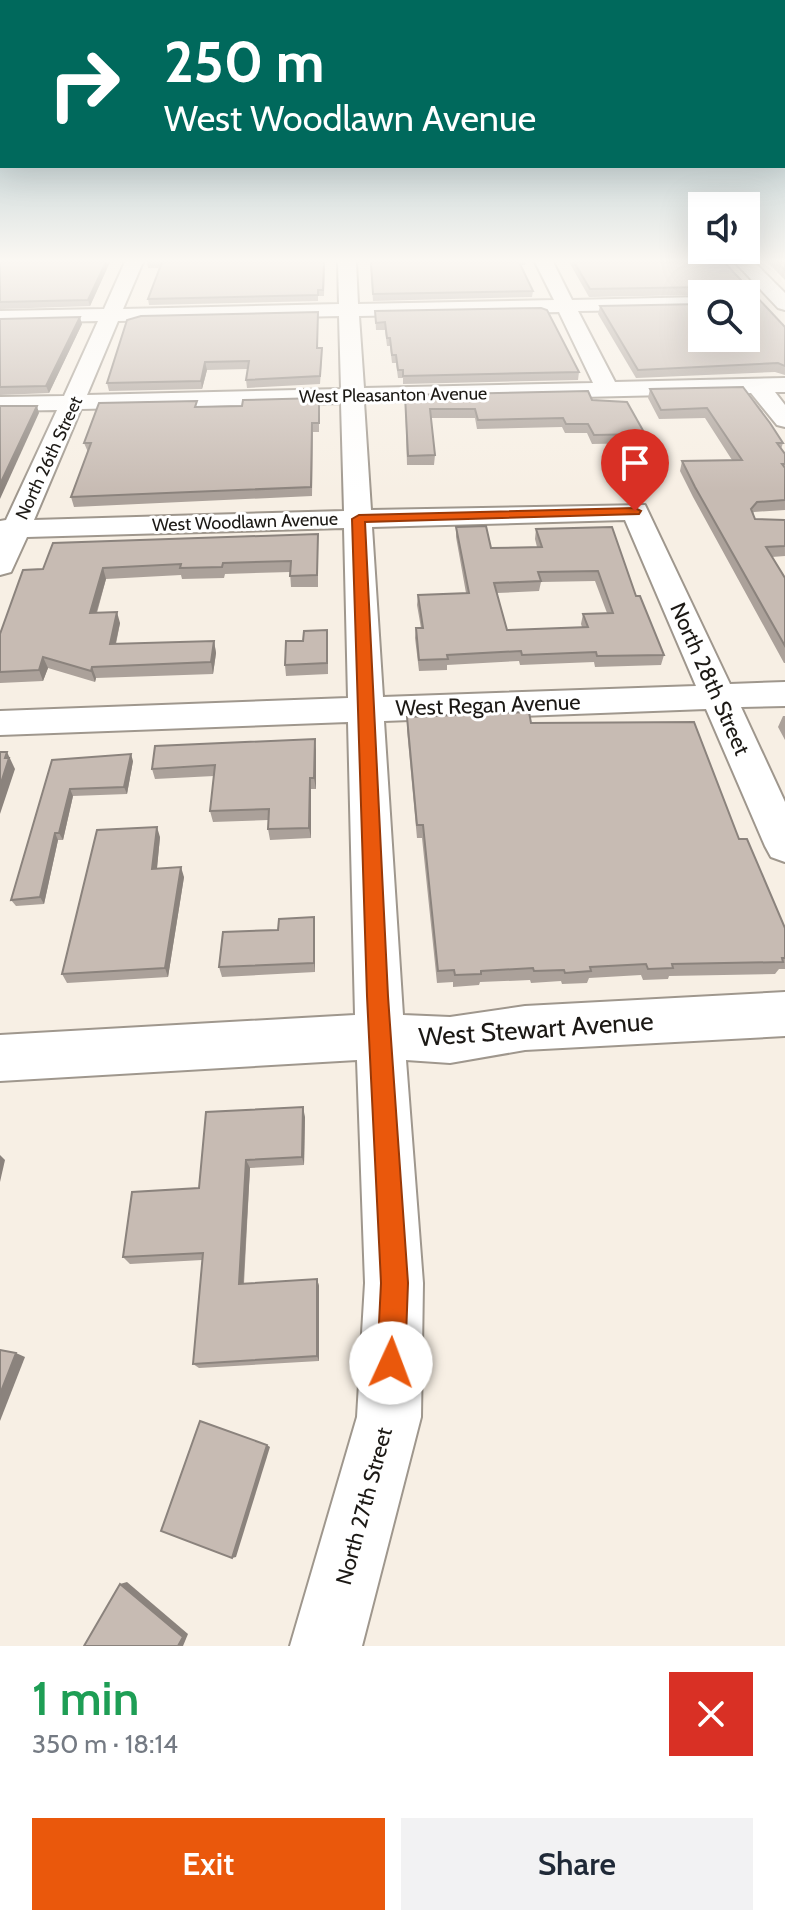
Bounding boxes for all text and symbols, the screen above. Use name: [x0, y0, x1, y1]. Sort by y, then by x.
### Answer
text: 250 m: [164, 28, 325, 96]
icon: right: [32, 32, 136, 136]
text: West Woodlawn Avenue: [164, 96, 536, 140]
map controls: [688, 192, 760, 352]
button: sound: [688, 192, 760, 264]
button: search: [688, 280, 760, 352]
street label: West Pleasanton Avenue: [299, 382, 487, 408]
street label: North 26th Street: [11, 393, 87, 523]
pin: [601, 429, 669, 511]
icon: arrive: [613, 441, 657, 485]
street label: West Woodlawn Avenue: [152, 508, 338, 536]
street label: North 28th Street: [664, 598, 756, 760]
street label: West Regan Avenue: [395, 688, 581, 722]
street label: West Stewart Avenue: [417, 1005, 655, 1053]
position arrow: [349, 1321, 433, 1405]
street label: North 27th Street: [330, 1424, 398, 1588]
text: 1 min: [32, 1669, 139, 1727]
button: close: [669, 1672, 753, 1756]
text: 350 m · 18:14: [32, 1728, 178, 1760]
button: Exit: [32, 1818, 385, 1910]
button: Share: [401, 1818, 753, 1910]

